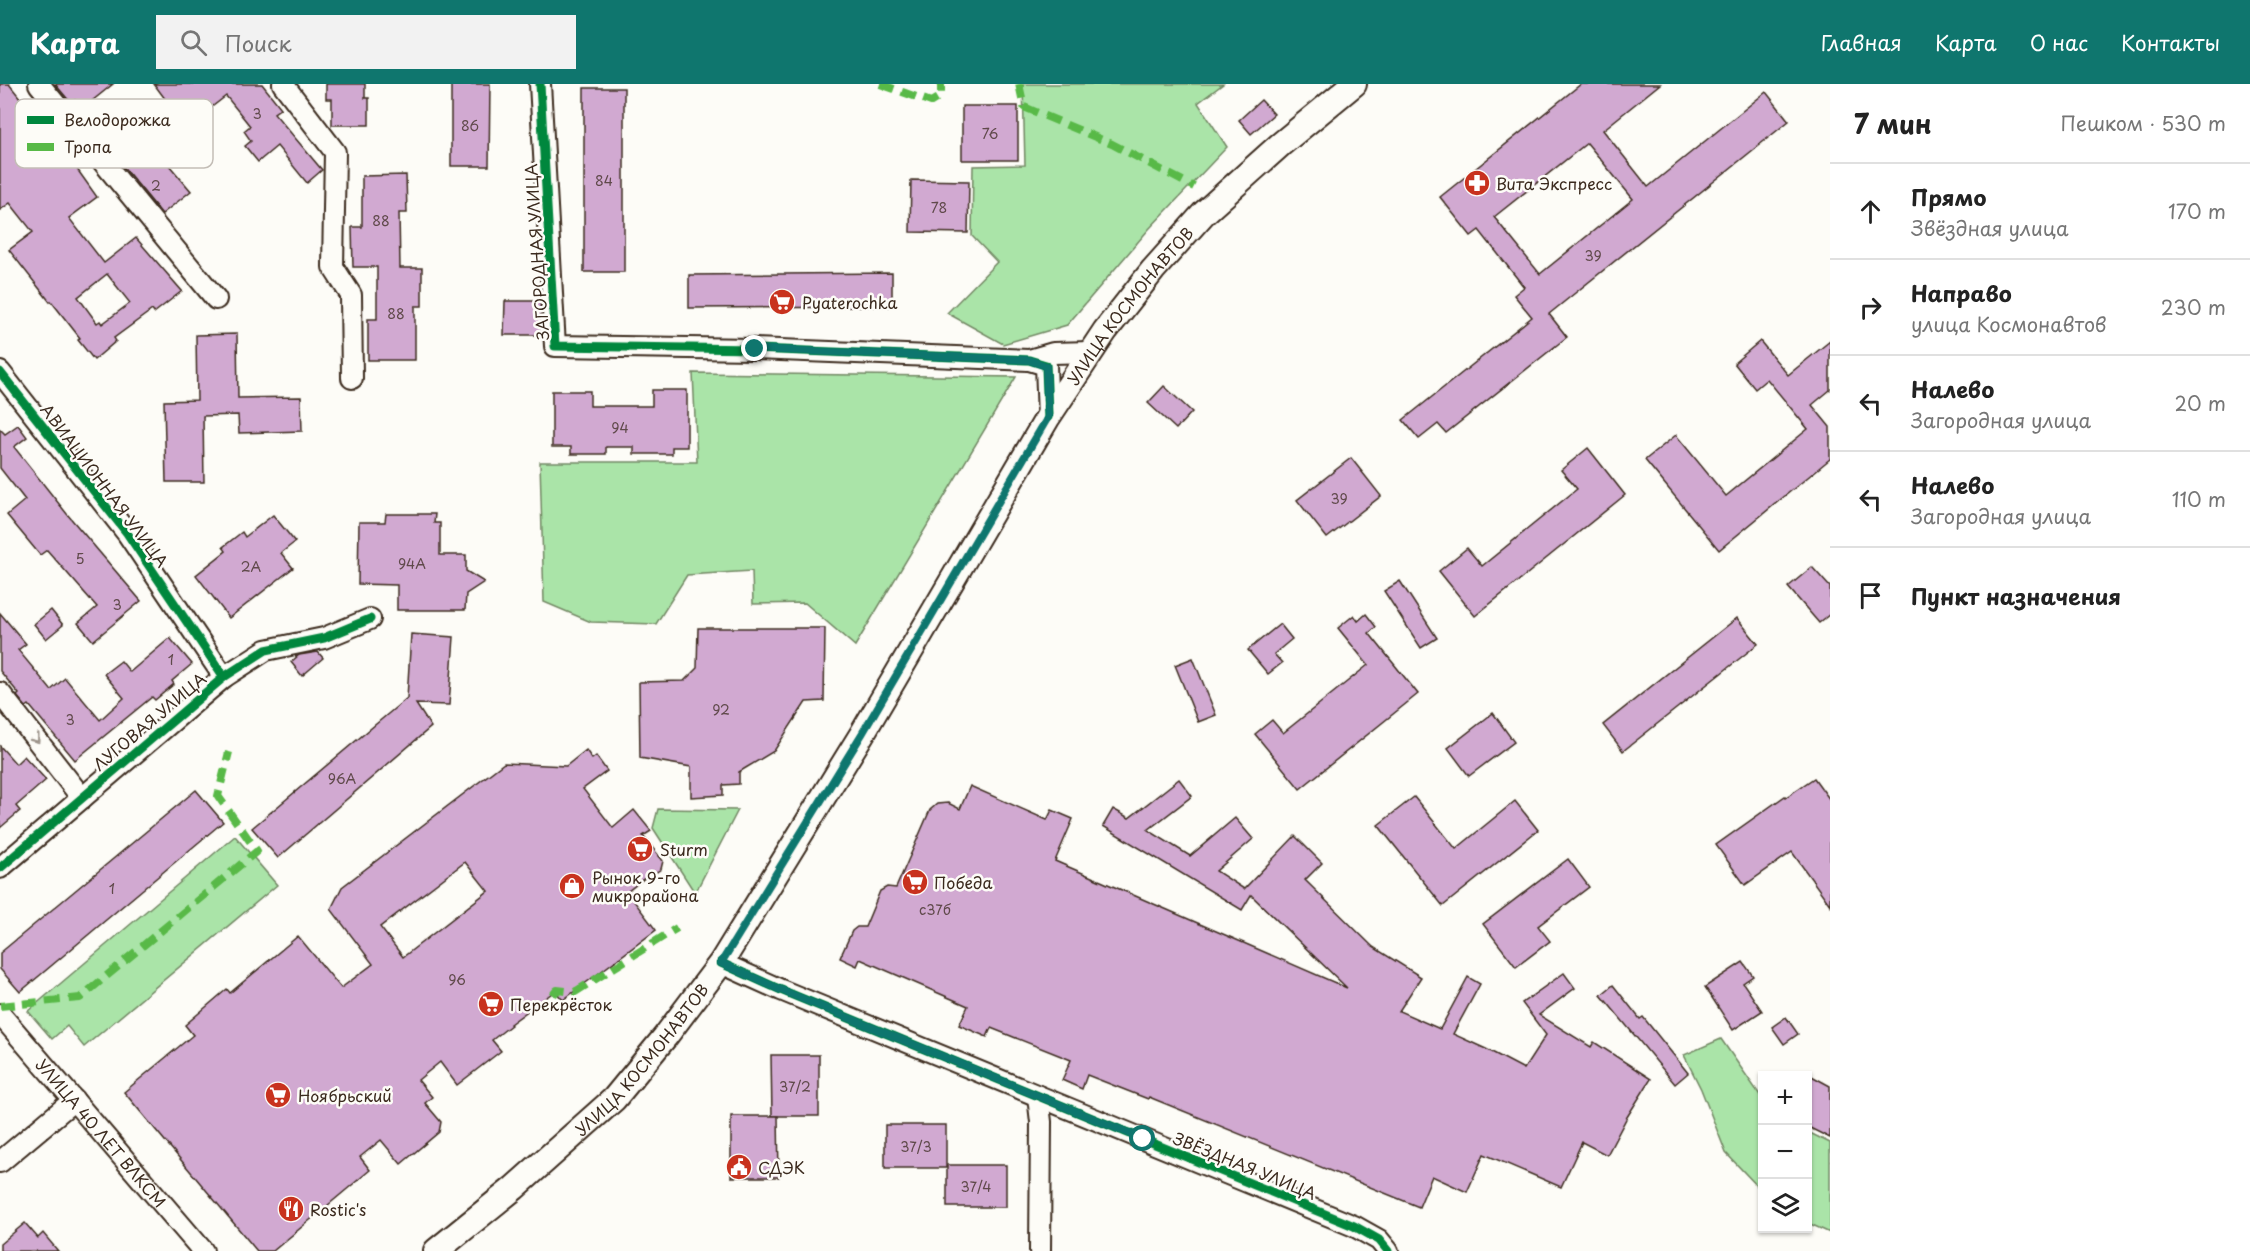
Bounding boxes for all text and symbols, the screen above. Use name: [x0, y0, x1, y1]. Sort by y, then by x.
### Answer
search box: [156, 15, 576, 69]
text: Карта: [30, 21, 120, 64]
icon: search: [177, 26, 210, 59]
text: Поиск: [225, 26, 292, 59]
text: Главная: [1821, 26, 1902, 58]
text: Карта: [1935, 26, 1997, 58]
text: О нас: [2030, 26, 2088, 58]
text: Контакты: [2121, 26, 2220, 58]
legend: [15, 99, 213, 168]
house number: 3: [252, 103, 262, 124]
text: 7 мин: [1854, 104, 1932, 143]
text: Велодорожка: [64, 107, 171, 131]
text: Пешком · 530 m: [2061, 108, 2226, 138]
house number: 86: [461, 115, 479, 136]
house number: 76: [982, 123, 999, 144]
text: Тропа: [64, 134, 112, 158]
street label: ЗАГОРОДНАЯ УЛИЦА: [518, 163, 554, 341]
pharmacy icon: Вита Экспресс: [1462, 168, 1492, 198]
house number: 84: [595, 170, 613, 191]
place label: Вита Экспресс: [1496, 171, 1612, 195]
house number: 2: [151, 175, 161, 196]
text: Прямо: [1911, 180, 1986, 213]
icon: ahead: [1854, 195, 1887, 228]
text: 170 m: [2168, 196, 2226, 226]
house number: 78: [931, 197, 947, 218]
house number: 88: [372, 210, 390, 231]
text: Звёздная улица: [1911, 213, 2069, 243]
street label: УЛИЦА КОСМОНАВТОВ: [1061, 221, 1198, 389]
house number: 39: [1584, 245, 1602, 266]
text: Направо: [1911, 276, 2012, 309]
supermarket icon: Pyaterochka: [767, 287, 797, 317]
place label: Pyaterochka: [802, 290, 897, 314]
icon: right: [1854, 291, 1887, 324]
text: 230 m: [2161, 292, 2226, 322]
house number: 88: [387, 303, 405, 324]
text: улица Космонавтов: [1911, 309, 2107, 339]
route end: [741, 335, 767, 361]
text: Налево: [1911, 372, 1994, 405]
icon: left: [1854, 387, 1887, 420]
text: 20 m: [2174, 388, 2226, 418]
street label: АВИАЦИОННАЯ УЛИЦА: [36, 398, 174, 572]
text: Загородная улица: [1911, 405, 2091, 435]
house number: 94: [611, 417, 629, 438]
text: Налево: [1911, 468, 1994, 501]
icon: left: [1854, 483, 1887, 516]
text: 110 m: [2172, 484, 2226, 514]
house number: 39: [1330, 488, 1348, 509]
text: Загородная улица: [1911, 501, 2091, 531]
house number: 5: [75, 548, 85, 569]
house number: 94А: [398, 553, 426, 574]
house number: 2А: [241, 556, 262, 577]
icon: arrive: [1854, 579, 1887, 612]
text: Пункт назначения: [1911, 579, 2121, 612]
house number: 3: [112, 594, 122, 615]
house number: 1: [168, 649, 174, 670]
street label: ЛУГОВАЯ УЛИЦА: [87, 666, 211, 776]
house number: 92: [712, 699, 730, 720]
house number: 3: [65, 709, 75, 730]
one-way arrow: [29, 732, 40, 743]
house number: 96А: [328, 768, 356, 789]
supermarket icon: Sturm: [625, 834, 655, 864]
place label: Sturm: [660, 837, 708, 861]
place label: Рынок 9-го микрорайона: [592, 865, 699, 907]
supermarket icon: Победа: [900, 867, 930, 897]
place label: Победа: [934, 870, 992, 894]
shop icon: Рынок 9-го микрорайона: [557, 871, 587, 901]
house number: 1: [109, 878, 115, 899]
house number: с37б: [919, 899, 952, 920]
house number: 96: [448, 969, 466, 990]
street label: УЛИЦА КОСМОНАВТОВ: [569, 978, 714, 1141]
supermarket icon: Перекрёсток: [476, 989, 506, 1019]
place label: Перекрёсток: [510, 992, 612, 1016]
street label: УЛИЦА 40 ЛЕТ ВЛКСМ: [31, 1053, 172, 1212]
map controls: [1758, 1071, 1812, 1233]
button: +: [1758, 1071, 1812, 1125]
house number: 37/2: [779, 1076, 811, 1097]
supermarket icon: Ноябрьский: [263, 1080, 293, 1110]
place label: Ноябрьский: [298, 1083, 392, 1107]
route start: [1129, 1125, 1155, 1151]
street label: ЗВЁЗДНАЯ УЛИЦА: [1170, 1125, 1320, 1205]
button: −: [1758, 1125, 1812, 1179]
house number: 37/3: [900, 1136, 932, 1157]
public building icon: СДЭК: [724, 1152, 754, 1182]
place label: СДЭК: [758, 1155, 805, 1179]
house number: 37/4: [960, 1176, 992, 1197]
button: layers: [1758, 1179, 1812, 1233]
restaurant icon: Rostic's: [276, 1194, 306, 1224]
place label: Rostic's: [310, 1197, 366, 1221]

